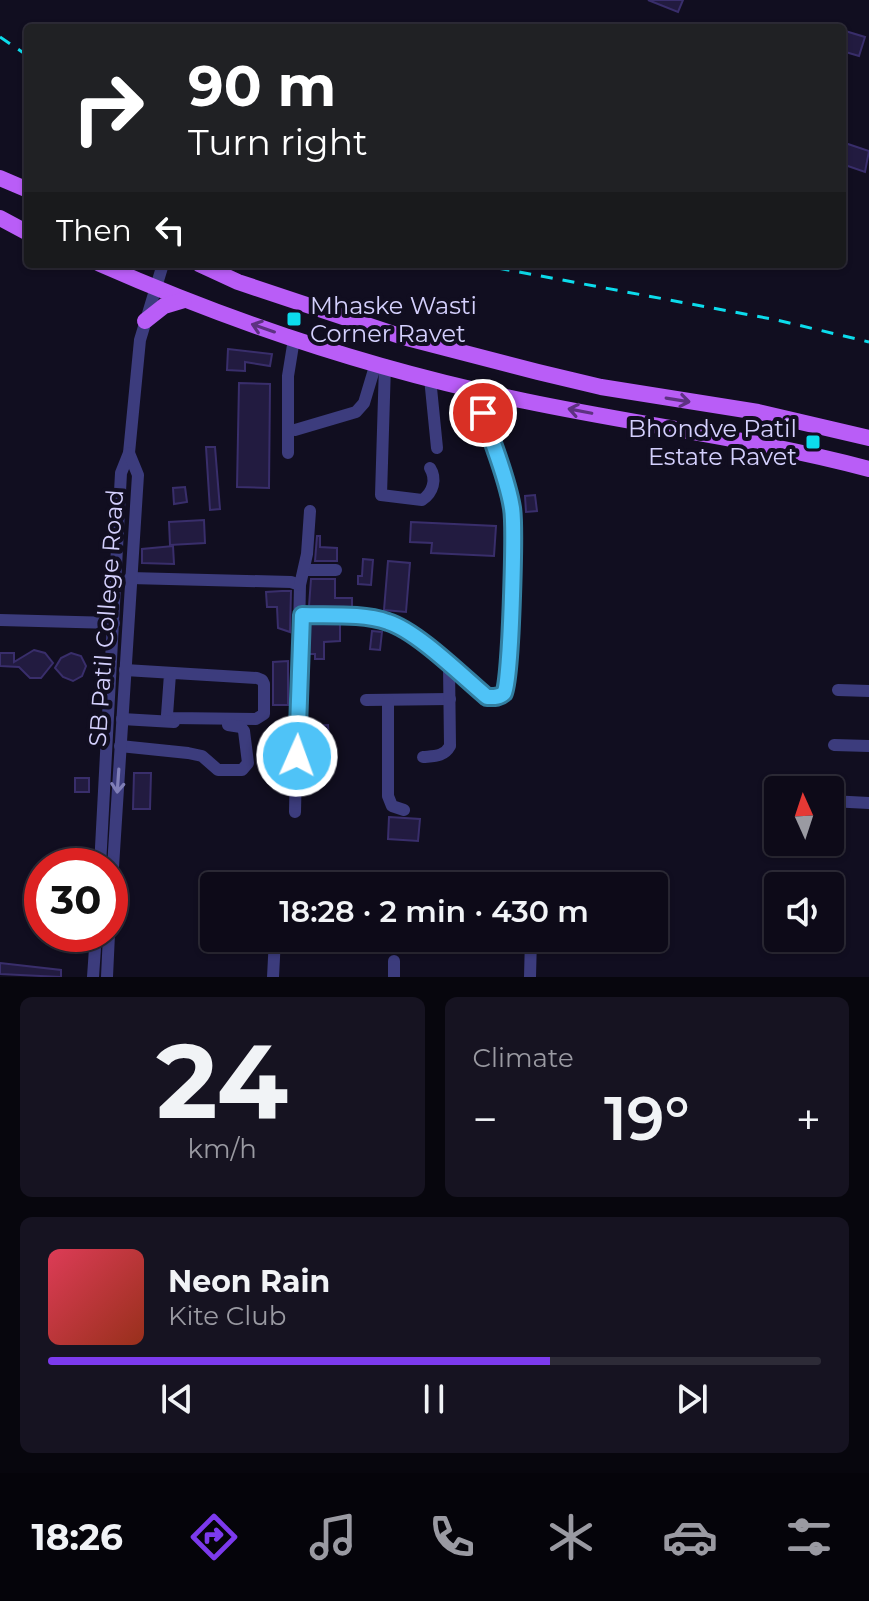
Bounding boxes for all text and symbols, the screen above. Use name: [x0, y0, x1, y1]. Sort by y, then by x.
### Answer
text: 90 m: [188, 52, 336, 120]
icon: right: [56, 56, 160, 160]
text: Turn right: [188, 120, 368, 164]
icon: left: [148, 208, 192, 252]
text: Then: [56, 212, 132, 249]
place label: Mhaske Wasti Corner Ravet: [310, 291, 477, 348]
marker: Mhaske Wasti Corner Ravet: [285, 310, 303, 328]
one-way arrow: [251, 320, 275, 334]
pin: [449, 379, 517, 447]
icon: arrive: [461, 391, 505, 435]
one-way arrow: [665, 393, 690, 408]
one-way arrow: [568, 403, 593, 418]
place label: Bhondve Patil Estate Ravet: [628, 414, 797, 471]
marker: Bhondve Patil Estate Ravet: [804, 433, 822, 451]
street label: SB Patil College Road: [83, 488, 129, 748]
position arrow: [255, 714, 339, 798]
one-way arrow: [110, 767, 125, 794]
north arrow: [764, 776, 844, 856]
map controls: [764, 776, 844, 952]
speed limit sign: 30: [24, 848, 128, 952]
button: sound: [764, 872, 844, 952]
text: 18:28 · 2 min · 430 m: [279, 893, 589, 930]
text: 24: [156, 1017, 288, 1144]
text: Climate: [473, 1042, 574, 1074]
text: 19°: [604, 1082, 690, 1155]
text: −: [473, 1092, 498, 1146]
text: +: [796, 1092, 821, 1146]
text: km/h: [188, 1133, 257, 1165]
text: Neon Rain: [168, 1263, 330, 1300]
text: Kite Club: [168, 1300, 286, 1332]
icon: previous: [155, 1377, 199, 1421]
icon: pause: [412, 1377, 456, 1421]
icon: next: [670, 1377, 714, 1421]
icon: directions: [186, 1509, 242, 1565]
icon: music: [305, 1509, 361, 1565]
icon: phone: [424, 1509, 480, 1565]
icon: climate: [543, 1509, 599, 1565]
icon: car: [662, 1509, 718, 1565]
icon: filters: [781, 1509, 837, 1565]
text: 18:26: [32, 1515, 123, 1559]

